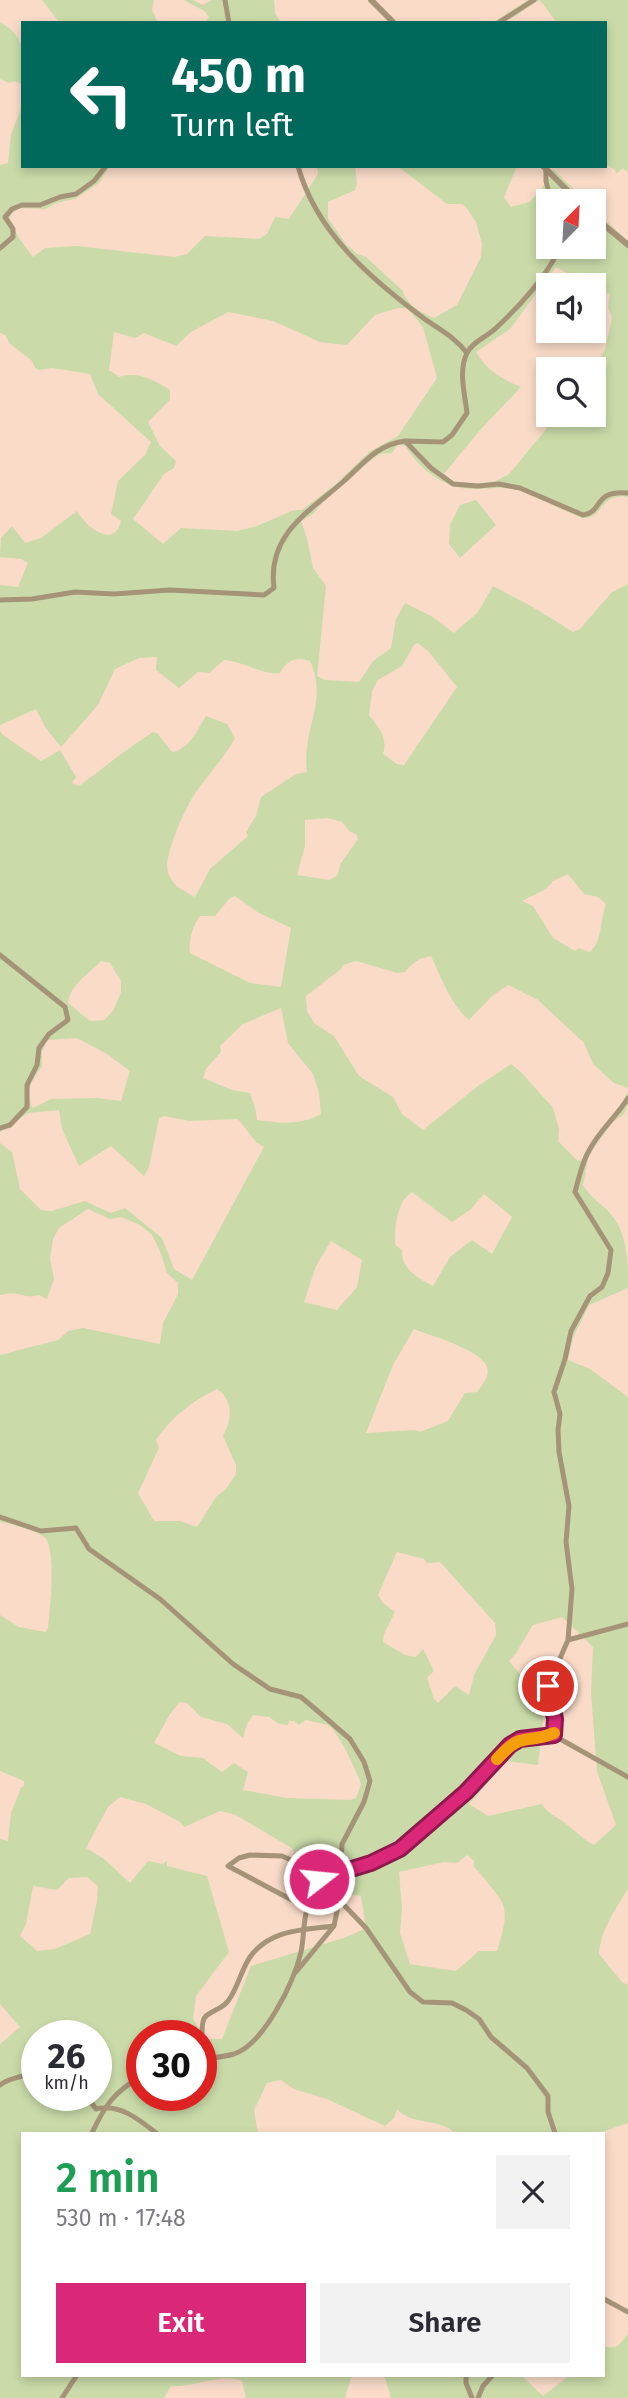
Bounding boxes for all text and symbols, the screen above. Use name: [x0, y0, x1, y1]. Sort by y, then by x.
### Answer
text: 450 m: [171, 46, 306, 105]
icon: left: [56, 49, 147, 140]
text: Turn left: [171, 106, 293, 144]
north arrow: [536, 189, 606, 259]
map controls: [536, 189, 606, 427]
button: sound: [536, 273, 606, 343]
button: search: [536, 357, 606, 427]
pin: [518, 1656, 578, 1716]
icon: arrive: [529, 1667, 567, 1705]
position arrow: [282, 1842, 356, 1916]
speed limit sign: 30: [126, 2020, 217, 2111]
text: 26: [48, 2035, 85, 2077]
text: km/h: [44, 2072, 89, 2094]
text: 2 min: [56, 2153, 160, 2203]
button: close: [496, 2155, 570, 2229]
text: 530 m · 17:48: [56, 2204, 186, 2232]
button: Exit: [56, 2283, 306, 2363]
button: Share: [320, 2283, 570, 2363]

